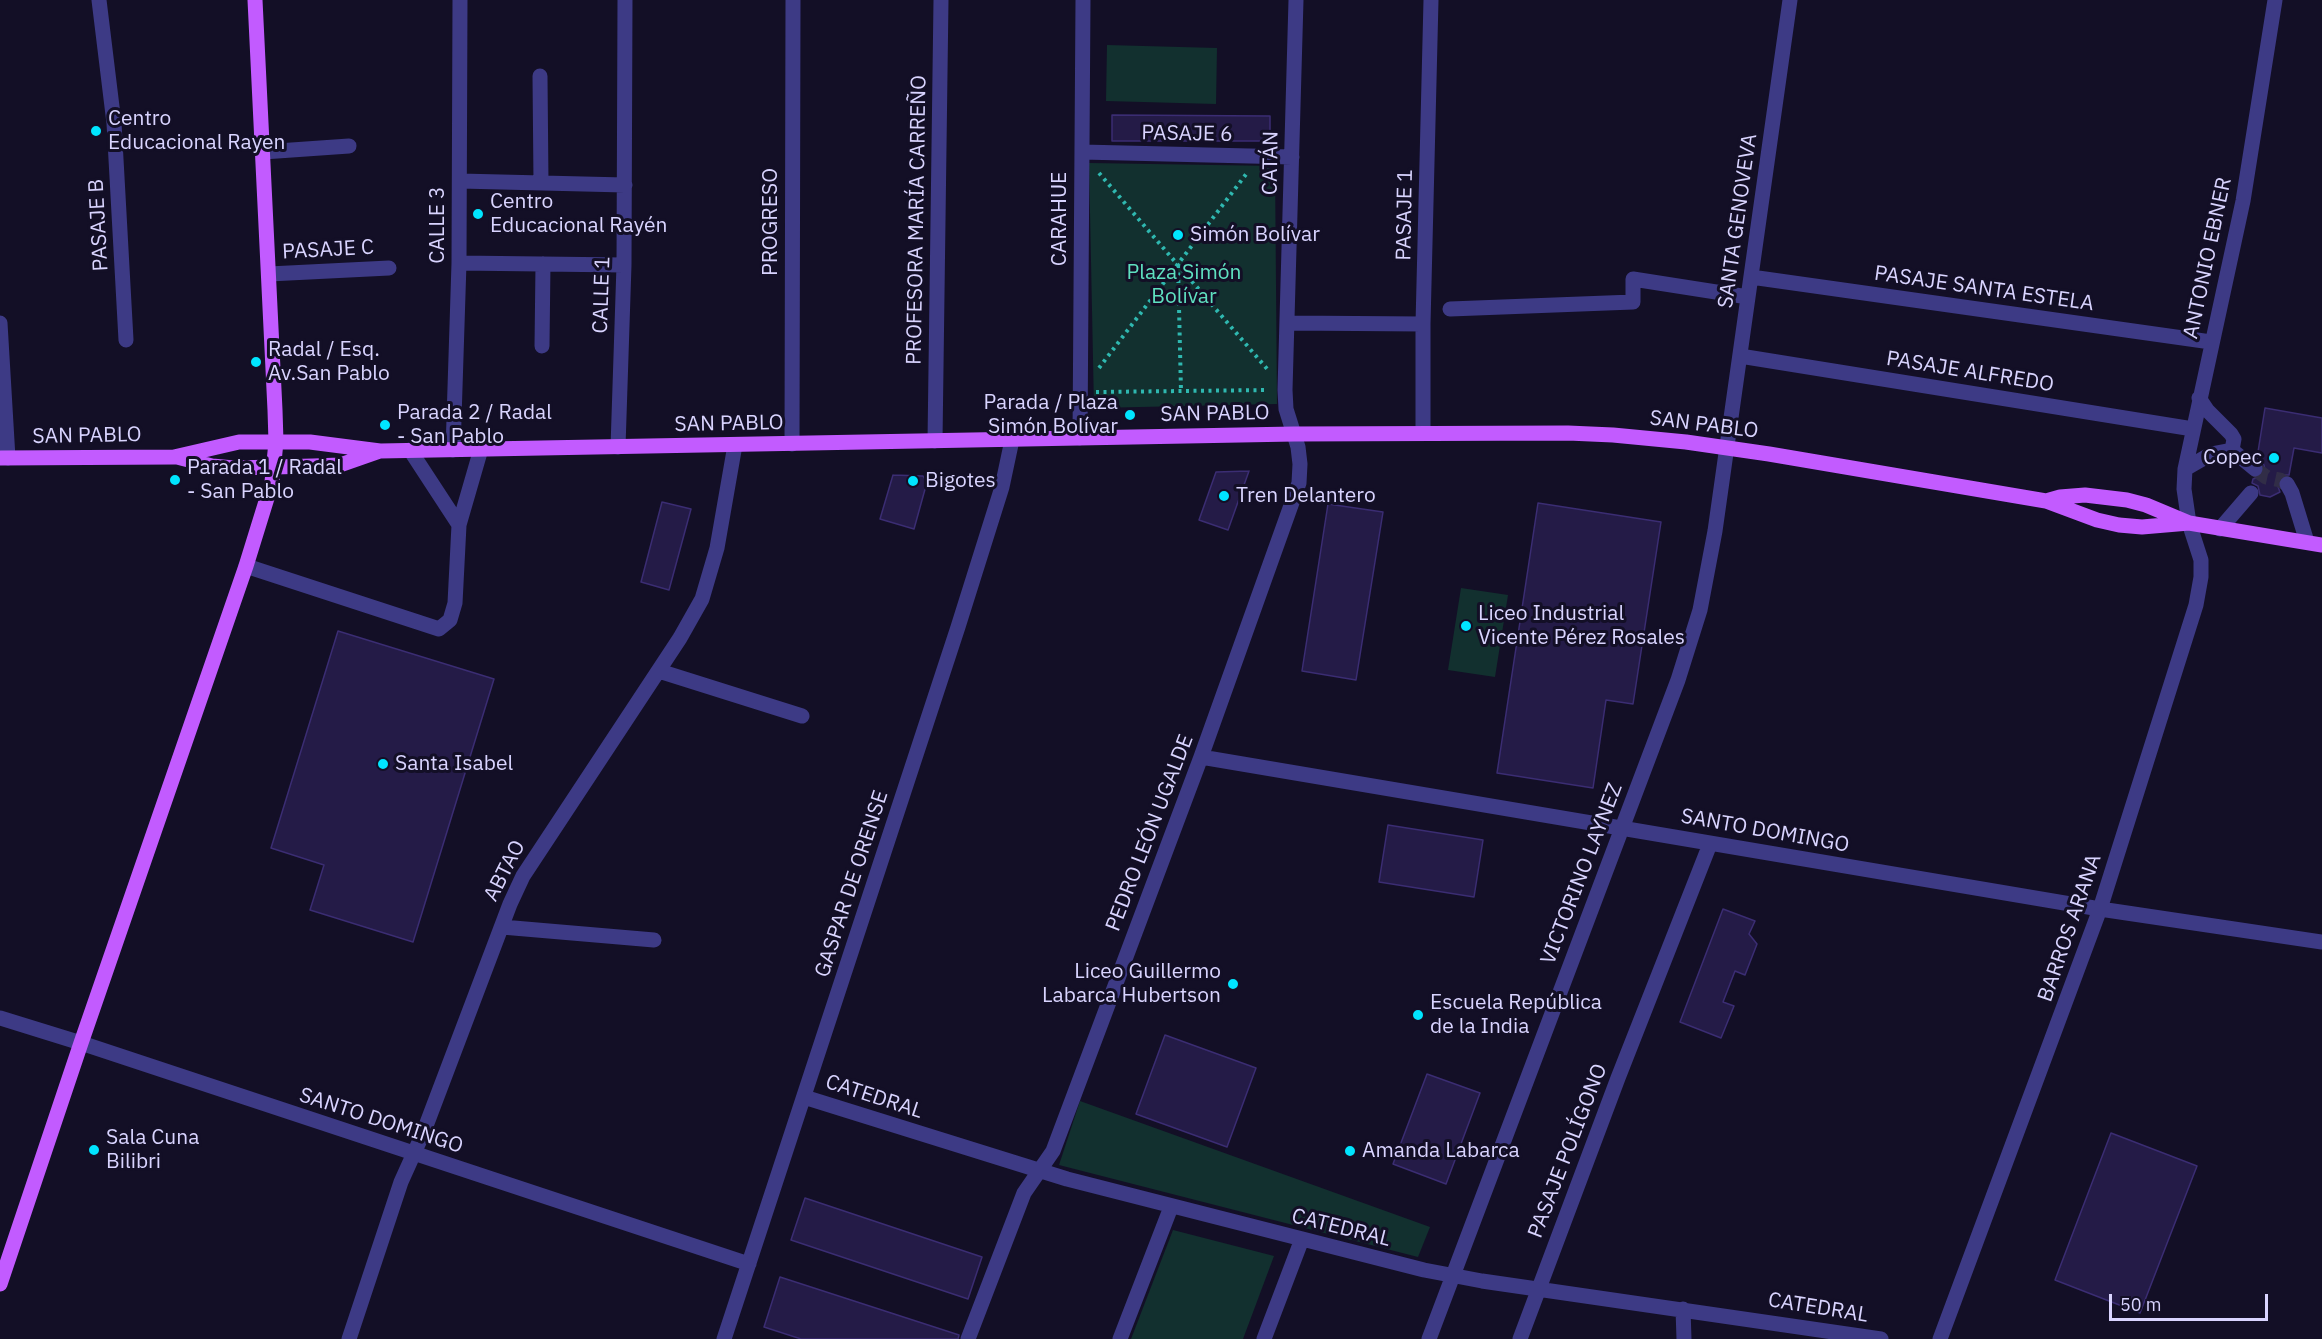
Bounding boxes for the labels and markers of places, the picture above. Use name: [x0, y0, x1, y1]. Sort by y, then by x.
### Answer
place label: Centro Educacional Rayen: [108, 106, 285, 156]
marker: Centro Educacional Rayen: [89, 124, 103, 138]
place label: Centro Educacional Rayén: [490, 189, 667, 239]
marker: Centro Educacional Rayén: [471, 207, 485, 221]
place label: Simón Bolívar: [1190, 222, 1320, 248]
marker: Simón Bolívar: [1171, 228, 1185, 242]
place label: Radal / Esq. Av.San Pablo: [268, 337, 390, 387]
marker: Radal / Esq. Av.San Pablo: [249, 355, 263, 369]
place label: Parada / Plaza Simón Bolívar: [983, 390, 1118, 440]
place label: Parada 2 / Radal - San Pablo: [397, 400, 552, 450]
marker: Parada / Plaza Simón Bolívar: [1123, 408, 1137, 422]
marker: Parada 2 / Radal - San Pablo: [378, 418, 392, 432]
place label: Copec: [2203, 445, 2262, 471]
marker: Copec: [2267, 451, 2281, 465]
place label: Parada 1 / Radal - San Pablo: [187, 455, 342, 505]
place label: Bigotes: [925, 468, 996, 494]
marker: Parada 1 / Radal - San Pablo: [168, 473, 182, 487]
marker: Bigotes: [906, 474, 920, 488]
place label: Tren Delantero: [1236, 483, 1376, 509]
marker: Tren Delantero: [1217, 489, 1231, 503]
place label: Liceo Industrial Vicente Pérez Rosales: [1478, 601, 1685, 651]
marker: Liceo Industrial Vicente Pérez Rosales: [1459, 619, 1473, 633]
place label: Santa Isabel: [395, 751, 513, 777]
marker: Santa Isabel: [376, 757, 390, 771]
place label: Liceo Guillermo Labarca Hubertson: [1042, 959, 1221, 1009]
marker: Liceo Guillermo Labarca Hubertson: [1226, 977, 1240, 991]
place label: Escuela República de la India: [1430, 990, 1602, 1040]
marker: Escuela República de la India: [1411, 1008, 1425, 1022]
place label: Sala Cuna Bilibri: [106, 1125, 199, 1175]
place label: Amanda Labarca: [1362, 1138, 1520, 1164]
marker: Sala Cuna Bilibri: [87, 1143, 101, 1157]
marker: Amanda Labarca: [1343, 1144, 1357, 1158]

